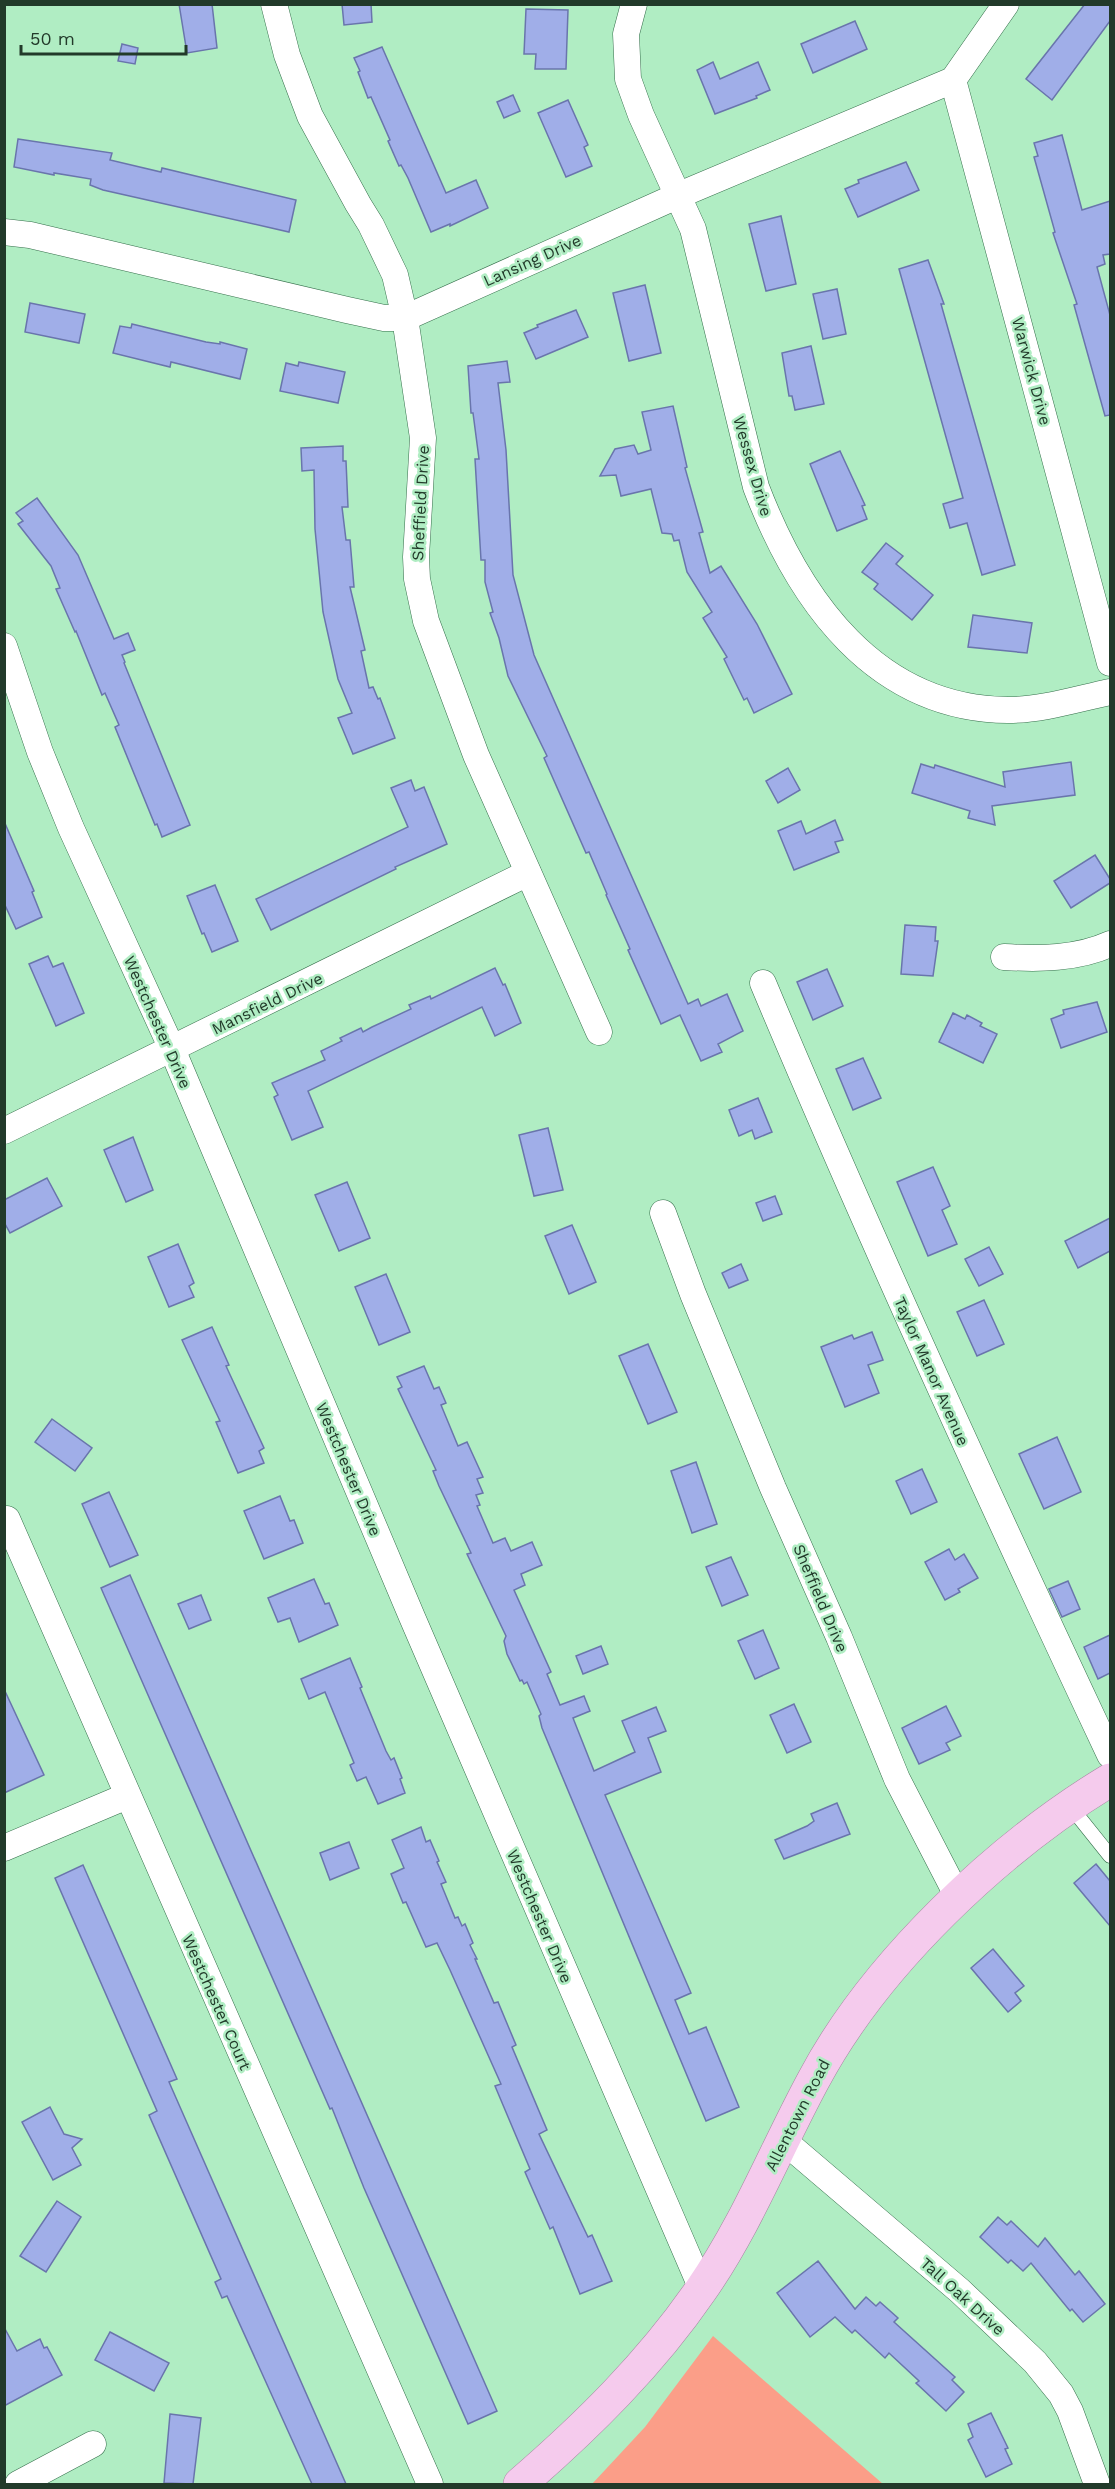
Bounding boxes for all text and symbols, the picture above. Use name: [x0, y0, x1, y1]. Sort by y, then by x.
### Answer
scale bar: [21, 18, 186, 56]
text: 50 m: [30, 28, 75, 49]
street label: Lansing Drive: [480, 230, 584, 290]
street label: Warwick Drive: [1008, 315, 1055, 427]
street label: Wessex Drive: [729, 414, 776, 518]
street label: Sheffield Drive: [408, 445, 433, 561]
street label: Westchester Drive: [120, 953, 195, 1091]
street label: Mansfield Drive: [209, 968, 326, 1038]
street label: Taylor Manor Avenue: [890, 1294, 973, 1448]
street label: Westchester Drive: [312, 1400, 385, 1539]
street label: Sheffield Drive: [789, 1541, 852, 1655]
street label: Westchester Drive: [503, 1847, 576, 1986]
street label: Westchester Court: [178, 1931, 255, 2073]
street label: Allentown Road: [761, 2056, 834, 2174]
street label: Tall Oak Drive: [917, 2254, 1009, 2339]

